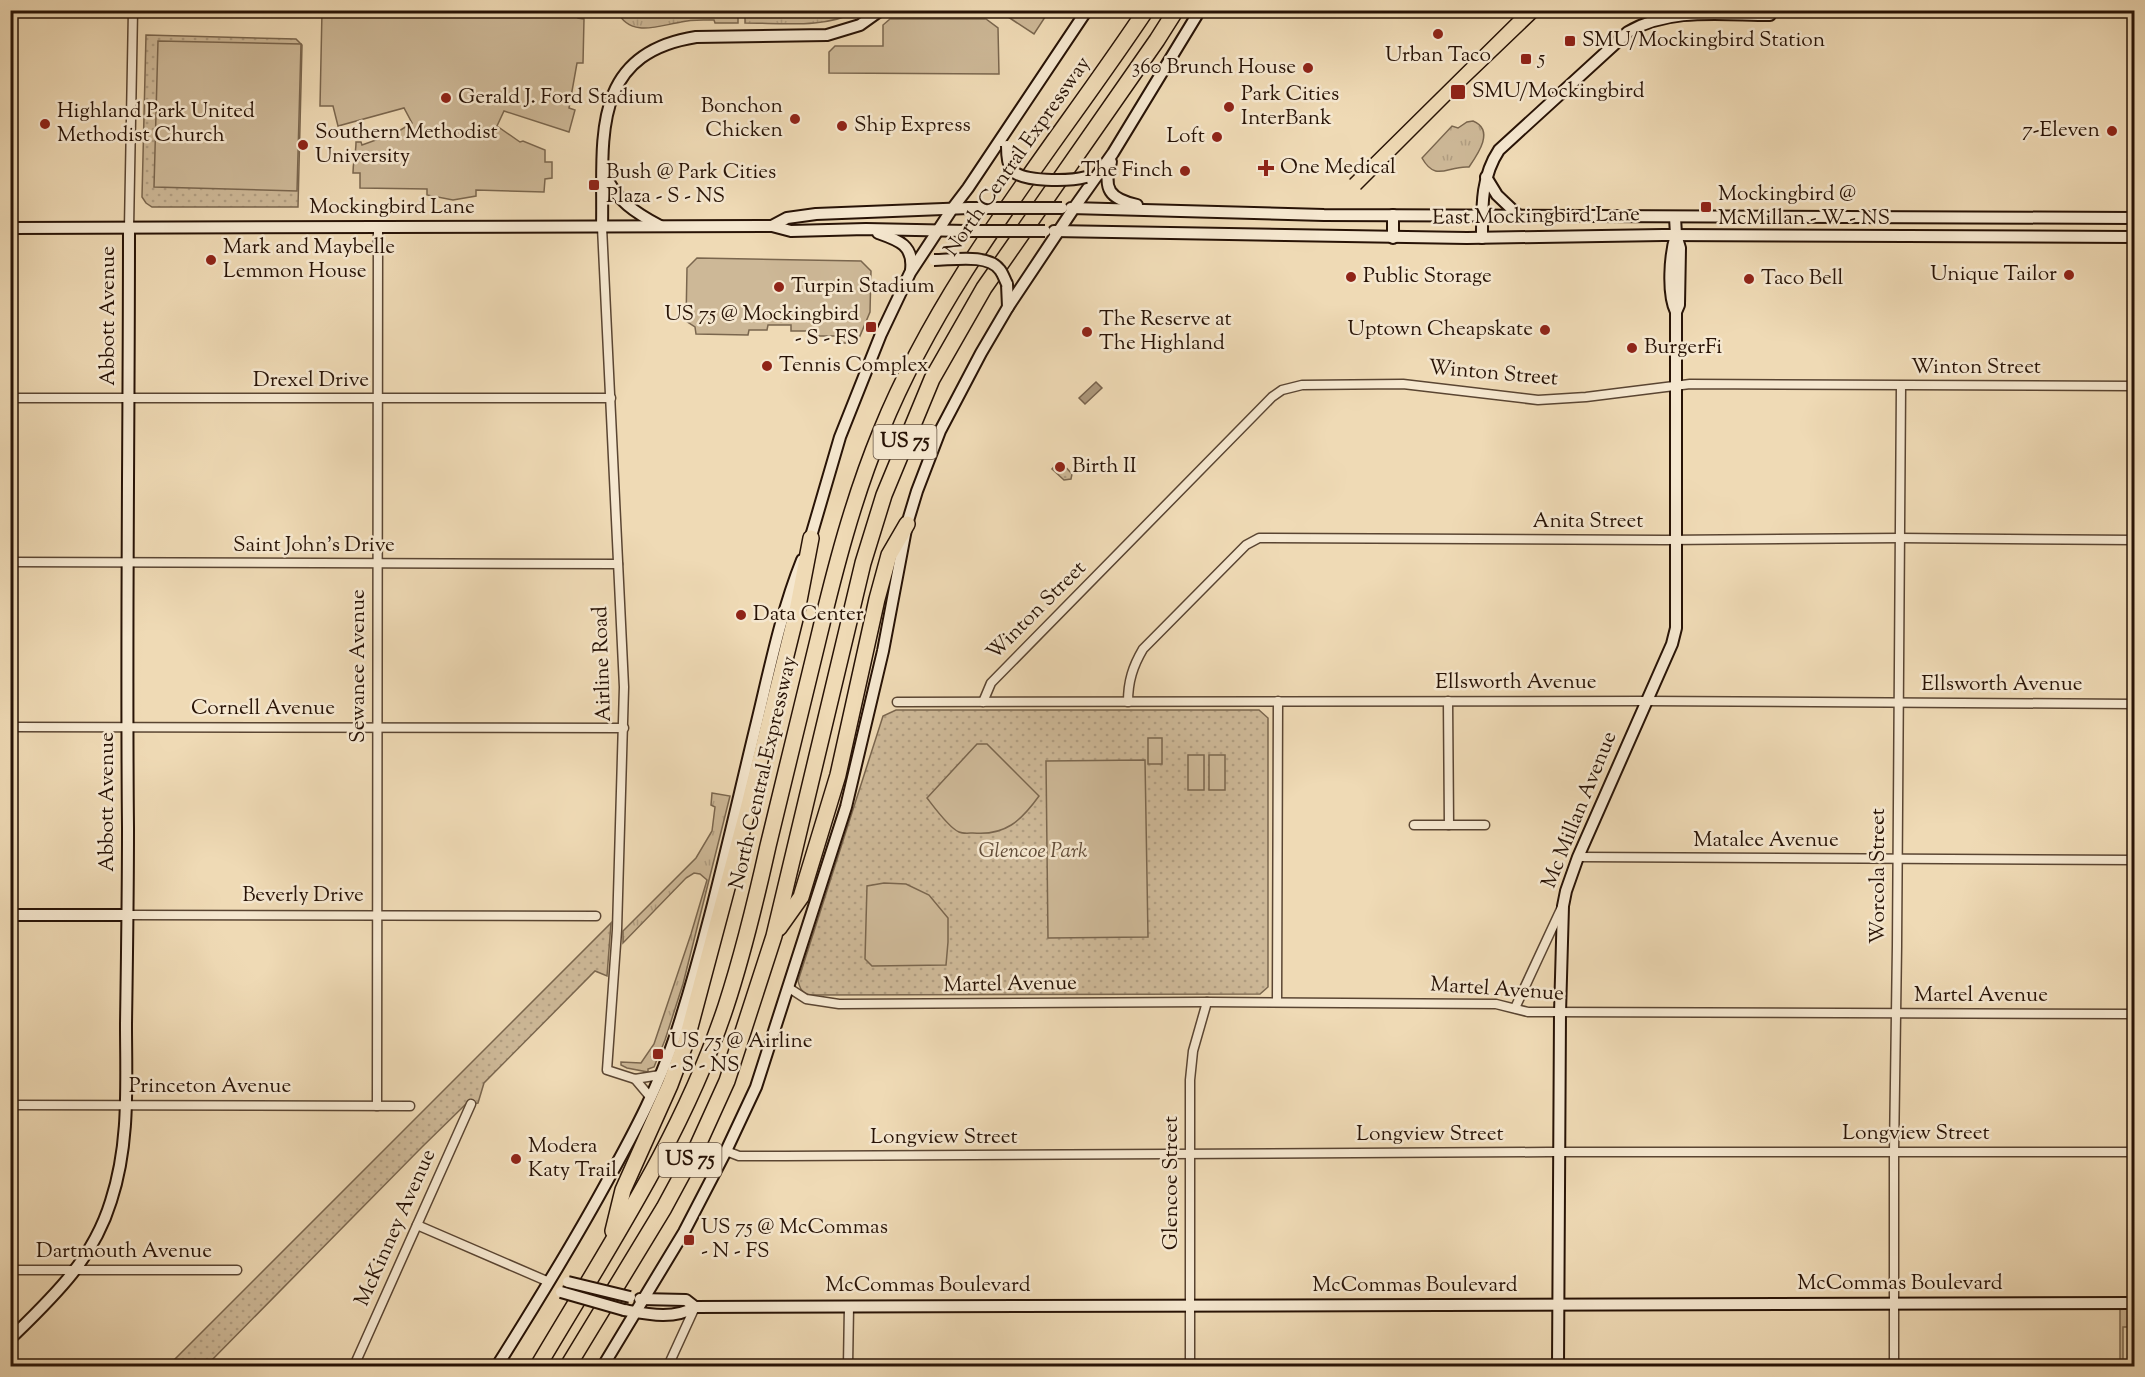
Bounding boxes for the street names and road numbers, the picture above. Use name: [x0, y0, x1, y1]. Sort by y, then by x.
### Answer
street label: North Central Expressway: [937, 50, 1099, 263]
street label: Mockingbird Lane: [309, 193, 475, 223]
street label: East Mockingbird Lane: [1432, 200, 1640, 234]
street label: Abbott Avenue: [94, 246, 124, 386]
street label: Winton Street: [1427, 353, 1559, 395]
street label: Winton Street: [1911, 353, 2041, 383]
street label: Drexel Drive: [253, 366, 369, 396]
road number: US 75: [874, 425, 936, 459]
street label: Anita Street: [1533, 507, 1643, 537]
street label: Saint John's Drive: [233, 531, 395, 561]
street label: Winton Street: [980, 554, 1094, 668]
street label: Sewanee Avenue: [344, 589, 374, 743]
street label: Airline Road: [586, 605, 620, 723]
street label: North Central Expressway: [723, 653, 806, 893]
street label: Ellsworth Avenue: [1435, 668, 1597, 698]
street label: Ellsworth Avenue: [1921, 670, 2083, 700]
street label: Cornell Avenue: [191, 694, 335, 724]
street label: Mc Millan Avenue: [1535, 727, 1625, 893]
street label: Abbott Avenue: [93, 732, 123, 872]
street label: Worcola Street: [1864, 808, 1894, 944]
street label: Matalee Avenue: [1693, 826, 1839, 856]
street label: Beverly Drive: [242, 881, 364, 911]
street label: Martel Avenue: [943, 969, 1077, 1001]
street label: Martel Avenue: [1429, 970, 1565, 1010]
street label: Martel Avenue: [1914, 981, 2048, 1011]
street label: Princeton Avenue: [129, 1072, 291, 1102]
street label: Glencoe Street: [1157, 1116, 1187, 1250]
street label: Longview Street: [1842, 1119, 1990, 1149]
street label: Longview Street: [1356, 1120, 1504, 1150]
street label: Longview Street: [870, 1123, 1018, 1153]
road number: US 75: [658, 1143, 722, 1177]
street label: McKinney Avenue: [348, 1145, 444, 1311]
street label: Dartmouth Avenue: [36, 1237, 212, 1267]
street label: McCommas Boulevard: [1797, 1269, 2003, 1299]
street label: McCommas Boulevard: [825, 1271, 1031, 1301]
street label: McCommas Boulevard: [1312, 1271, 1518, 1301]

